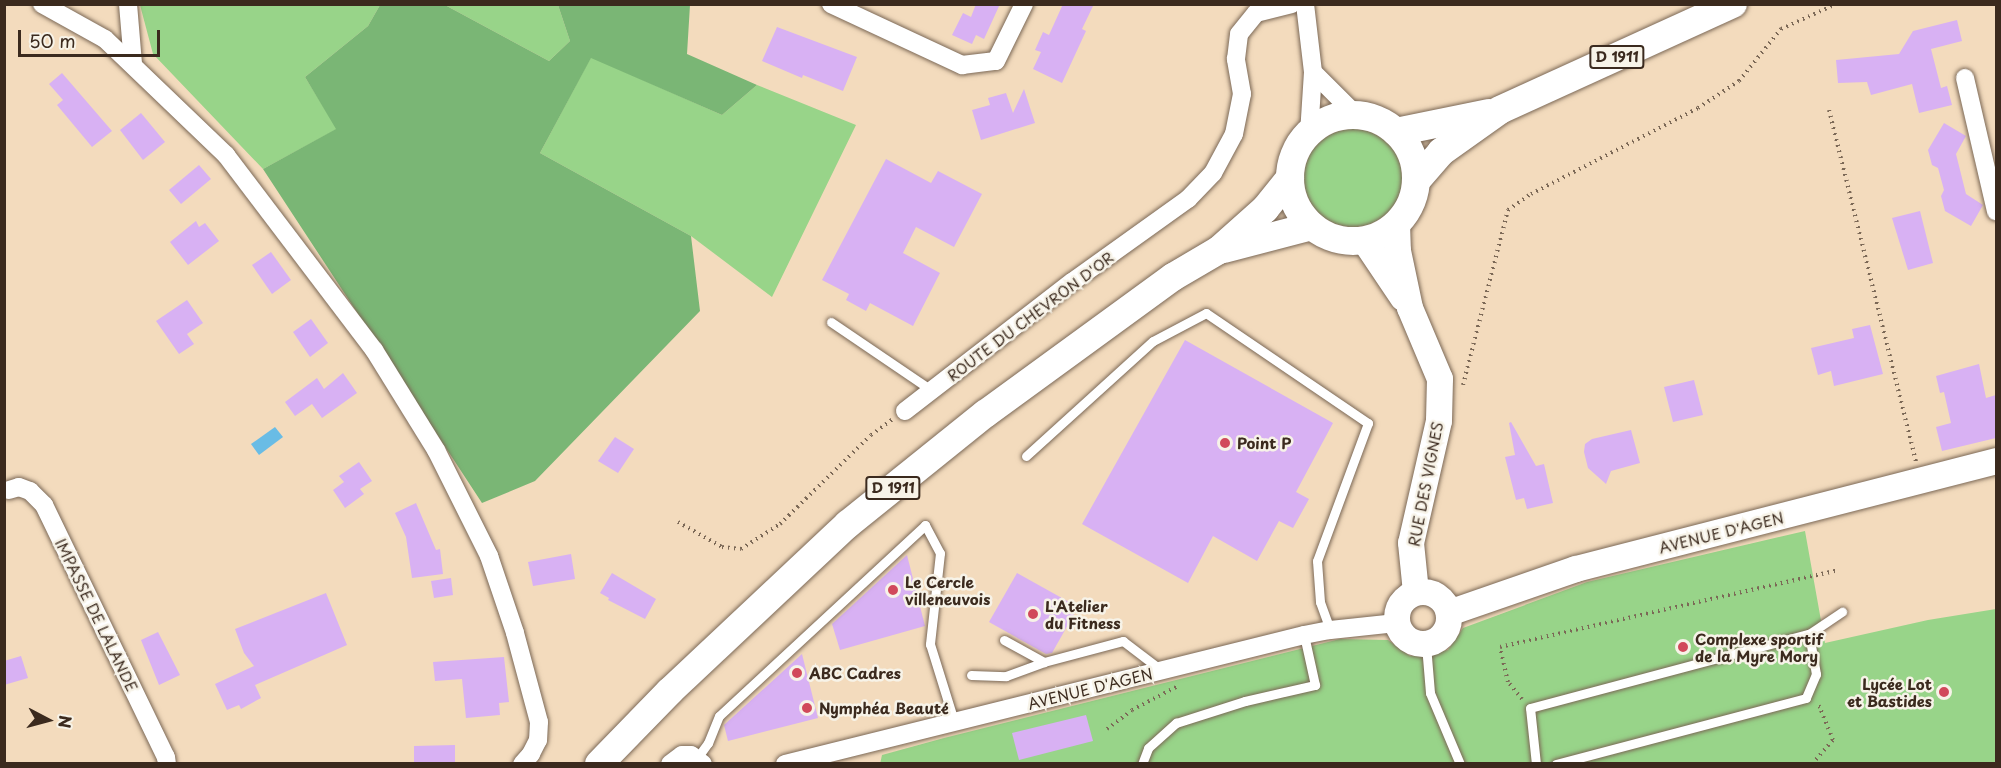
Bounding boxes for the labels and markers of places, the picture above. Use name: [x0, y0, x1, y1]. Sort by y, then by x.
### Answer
place label: Point P: [1237, 434, 1291, 452]
marker: Point P: [1218, 436, 1232, 450]
place label: Le Cercle villeneuvois: [905, 572, 990, 607]
marker: Le Cercle villeneuvois: [886, 583, 900, 597]
place label: L'Atelier du Fitness: [1045, 596, 1120, 631]
marker: L'Atelier du Fitness: [1026, 607, 1040, 621]
place label: Complexe sportif de la Myre Mory: [1695, 629, 1824, 664]
marker: Complexe sportif de la Myre Mory: [1676, 640, 1690, 654]
place label: ABC Cadres: [809, 664, 901, 682]
marker: ABC Cadres: [790, 666, 804, 680]
place label: Lycée Lot et Bastides: [1847, 674, 1932, 709]
marker: Lycée Lot et Bastides: [1937, 685, 1951, 699]
place label: Nymphéa Beauté: [819, 699, 949, 717]
marker: Nymphéa Beauté: [800, 701, 814, 715]

